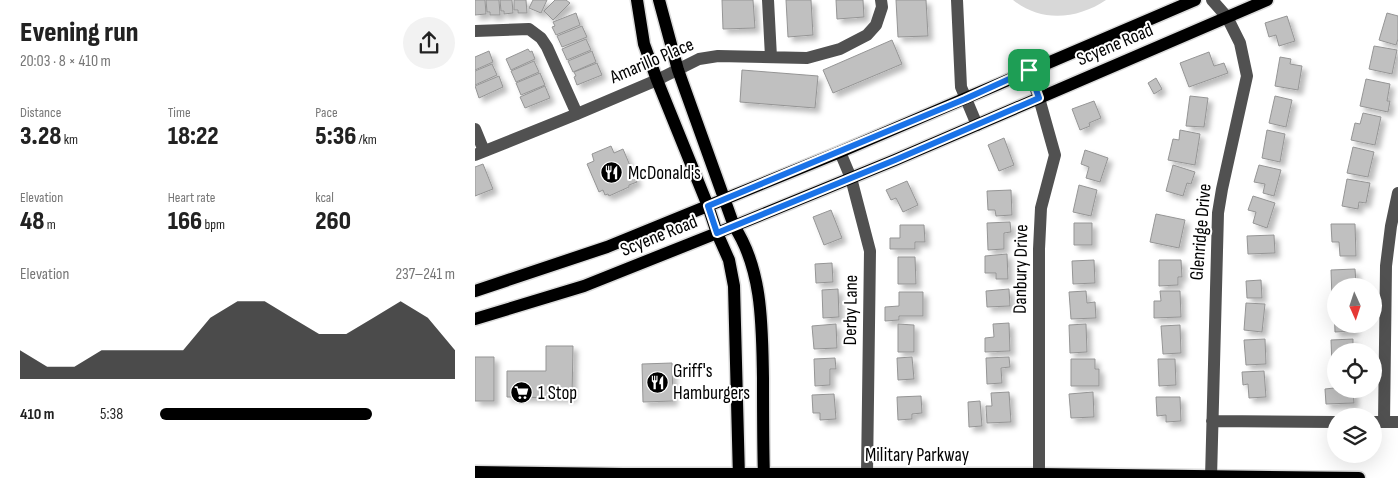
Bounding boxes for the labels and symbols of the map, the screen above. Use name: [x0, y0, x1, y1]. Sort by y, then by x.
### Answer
street label: Scyene Road: [1073, 19, 1157, 71]
street label: Amarillo Place: [606, 33, 697, 89]
pin: [1008, 49, 1050, 91]
restaurant icon: McDonald's: [600, 161, 624, 185]
place label: McDonald's: [628, 162, 701, 185]
street label: Glenridge Drive: [1185, 183, 1217, 281]
street label: Scyene Road: [617, 210, 701, 262]
street label: Danbury Drive: [1009, 224, 1033, 314]
street label: Derby Lane: [839, 274, 863, 346]
north arrow: [1327, 278, 1383, 332]
place label: Griff's Hamburgers: [673, 360, 750, 405]
restaurant icon: Griff's Hamburgers: [645, 370, 669, 394]
supermarket icon: 1 Stop: [510, 381, 534, 405]
place label: 1 Stop: [538, 382, 577, 405]
street label: Military Parkway: [865, 444, 970, 467]

